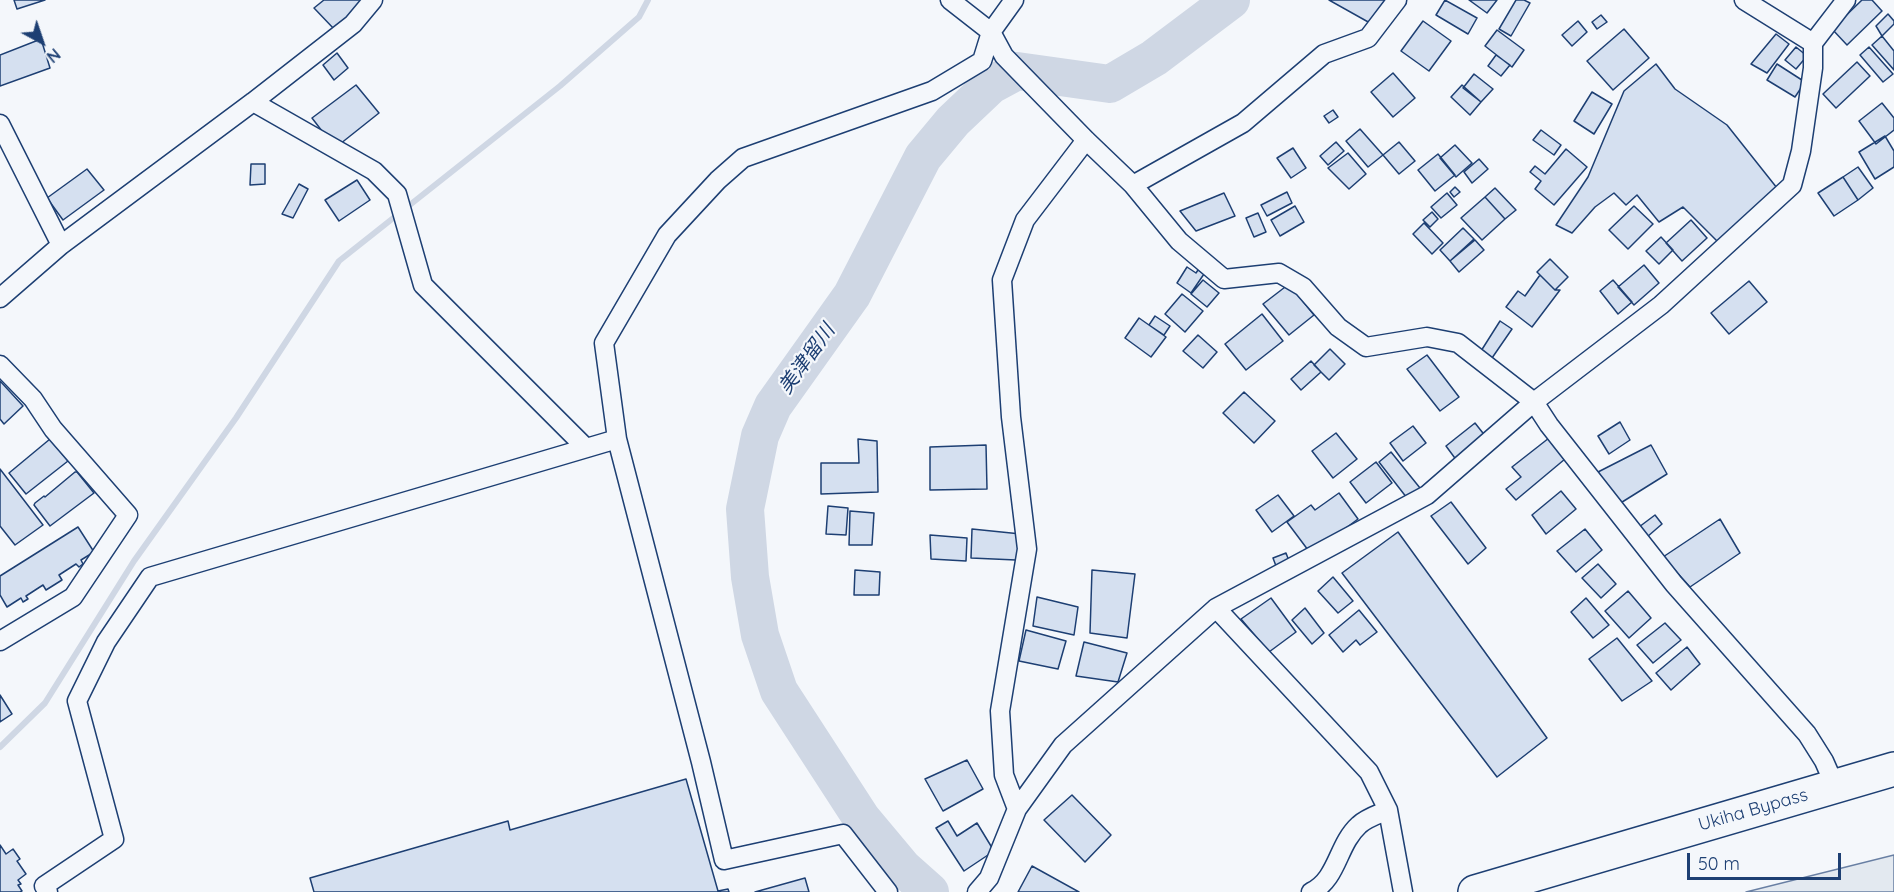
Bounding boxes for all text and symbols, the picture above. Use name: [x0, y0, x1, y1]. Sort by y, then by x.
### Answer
north arrow: [12, 12, 72, 72]
text: N: [43, 44, 65, 67]
water label: 美津留川: [774, 320, 840, 398]
street label: Ukiha Bypass: [1696, 784, 1810, 836]
scale bar: [1690, 841, 1844, 879]
text: 50 m: [1698, 852, 1740, 875]

